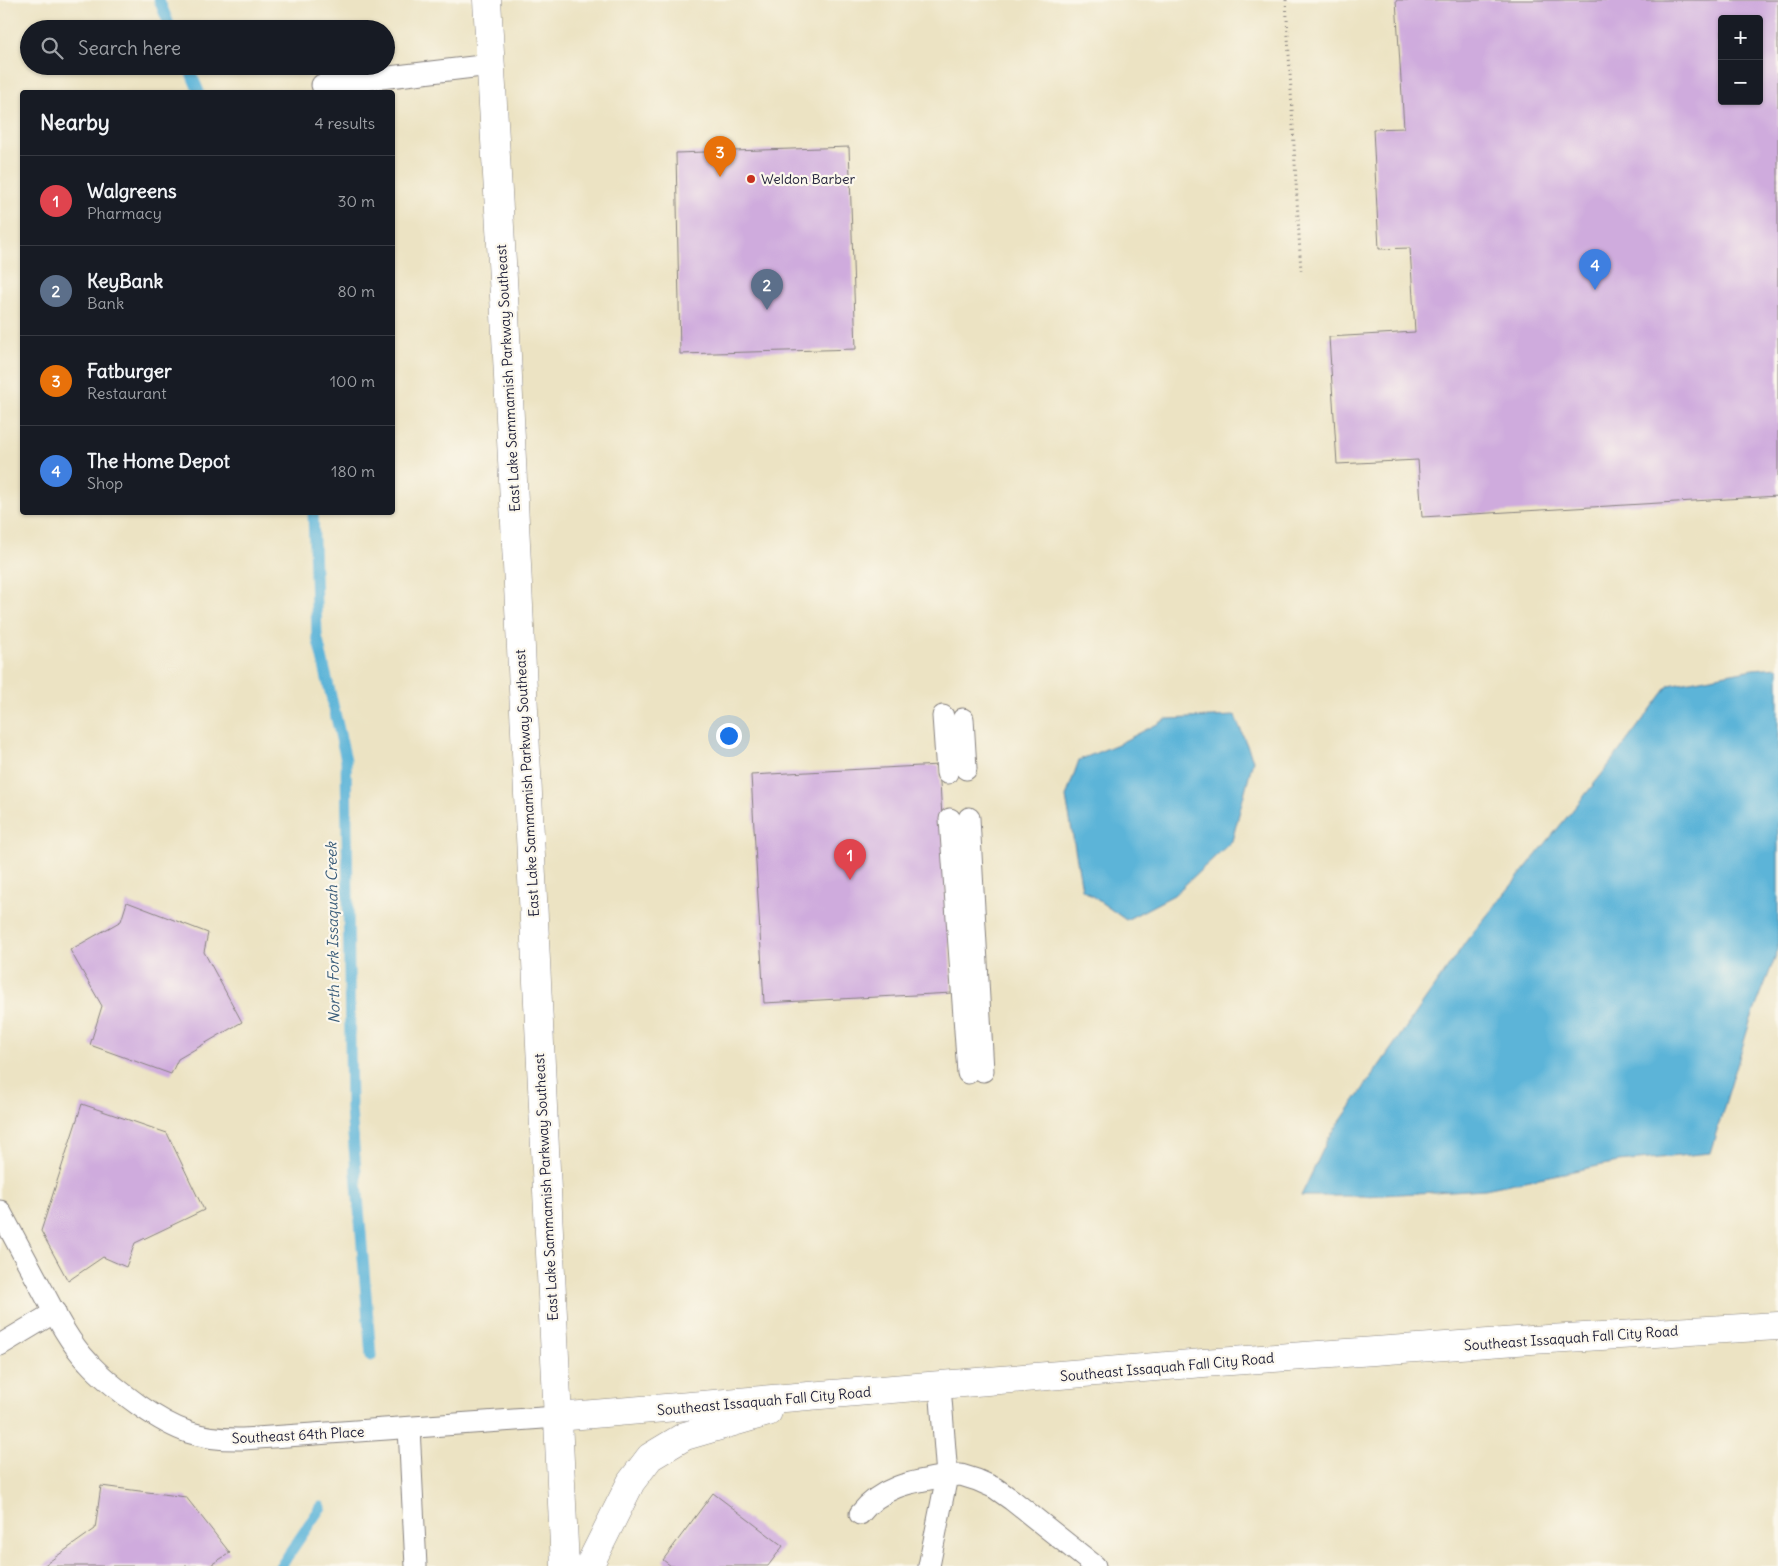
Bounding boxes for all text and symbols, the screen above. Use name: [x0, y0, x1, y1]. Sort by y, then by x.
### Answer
map controls: [1718, 15, 1763, 105]
button: +: [1718, 15, 1763, 60]
search box: [20, 20, 395, 75]
icon: search: [38, 34, 66, 62]
text: Search here: [78, 36, 181, 60]
button: −: [1718, 60, 1763, 105]
text: Nearby: [40, 109, 110, 136]
text: 4 results: [314, 113, 375, 133]
pin: 3: [704, 136, 736, 177]
place label: Weldon Barber: [761, 170, 856, 188]
marker: Weldon Barber: [745, 173, 757, 185]
text: Walgreens: [87, 179, 177, 203]
text: 1: [53, 191, 59, 211]
text: 30 m: [338, 191, 375, 211]
text: Pharmacy: [87, 203, 162, 223]
street label: East Lake Sammamish Parkway Southeast: [492, 244, 524, 512]
pin: 4: [1579, 249, 1611, 290]
text: KeyBank: [87, 269, 163, 293]
pin: 2: [751, 269, 783, 310]
text: 2: [52, 281, 60, 301]
text: 80 m: [337, 281, 375, 301]
text: Bank: [87, 293, 124, 313]
text: Fatburger: [87, 359, 172, 383]
text: 3: [51, 371, 61, 391]
text: 100 m: [330, 371, 375, 391]
text: Restaurant: [87, 383, 167, 403]
text: The Home Depot: [87, 449, 230, 473]
text: 4: [51, 461, 61, 481]
text: 180 m: [331, 461, 375, 481]
text: Shop: [87, 473, 123, 493]
street label: East Lake Sammamish Parkway Southeast: [511, 649, 543, 917]
your location: [716, 723, 742, 749]
pin: 1: [834, 839, 866, 880]
water label: North Fork Issaquah Creek: [321, 841, 344, 1024]
street label: East Lake Sammamish Parkway Southeast: [530, 1053, 562, 1321]
street label: Southeast Issaquah Fall City Road: [1463, 1322, 1679, 1354]
street label: Southeast Issaquah Fall City Road: [1059, 1349, 1275, 1385]
street label: Southeast Issaquah Fall City Road: [656, 1383, 872, 1419]
street label: Southeast 64th Place: [231, 1423, 365, 1447]

